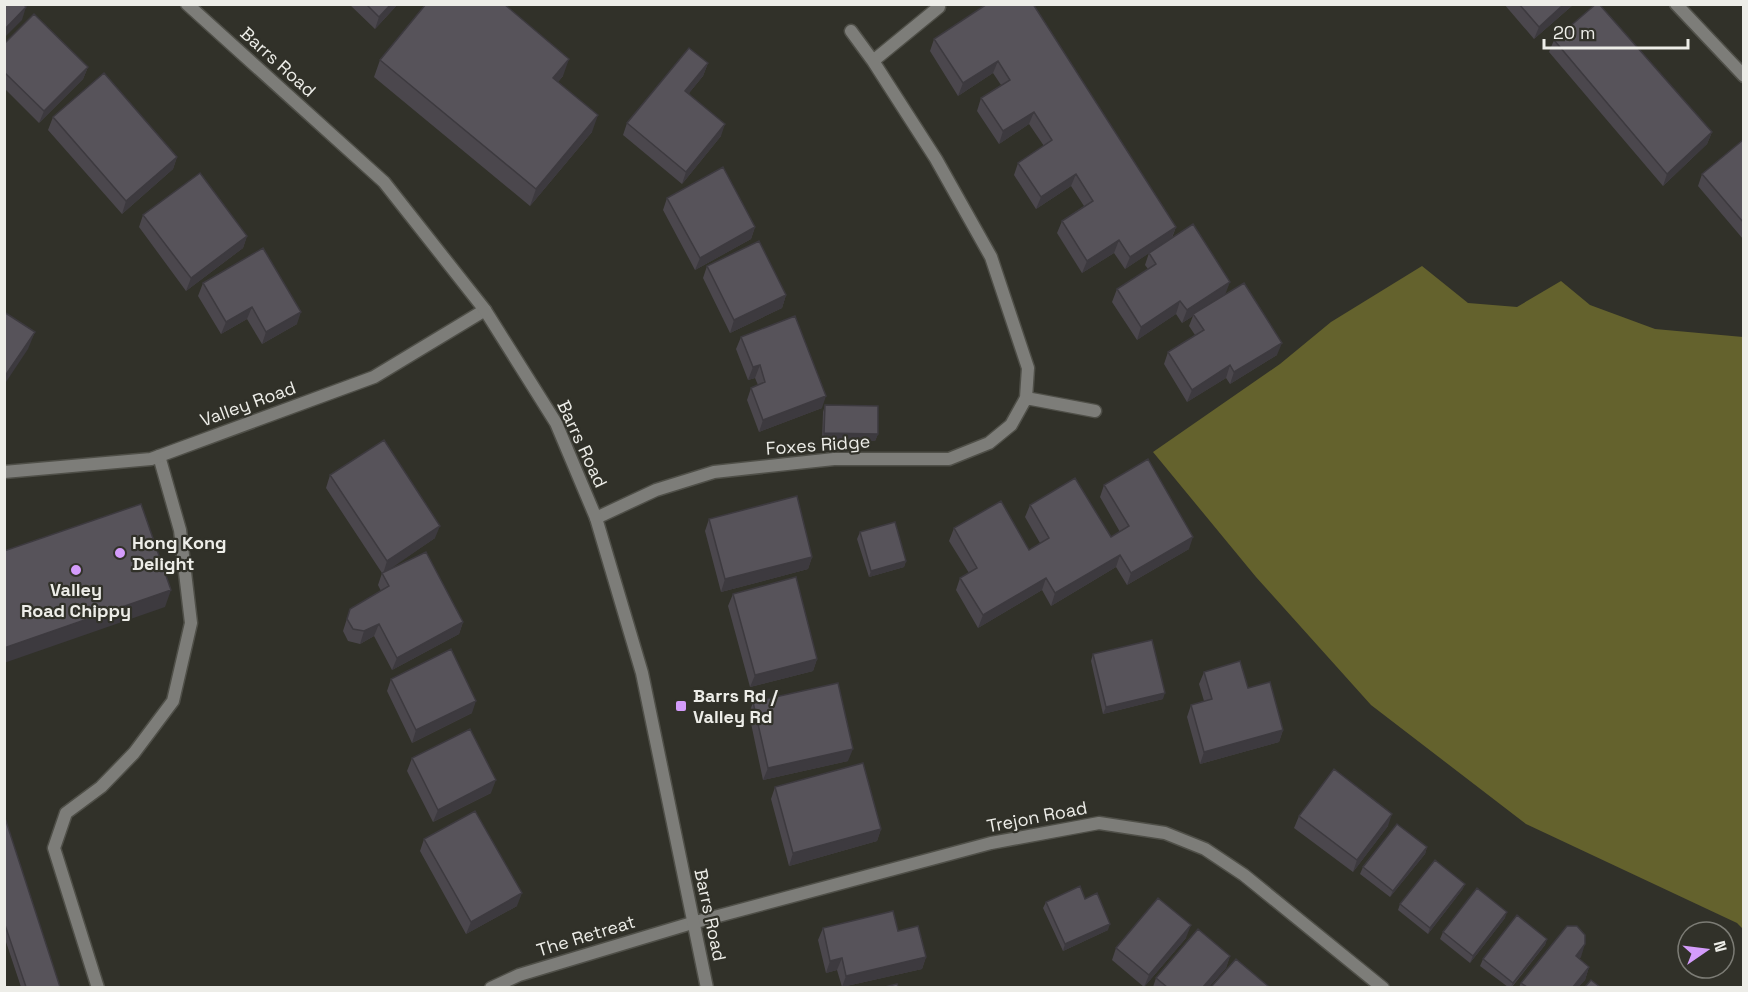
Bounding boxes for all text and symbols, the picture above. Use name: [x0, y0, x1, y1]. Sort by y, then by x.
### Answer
scale bar: [1544, 12, 1688, 50]
text: 20 m: [1553, 21, 1596, 44]
street label: Barrs Road: [236, 22, 321, 102]
street label: Valley Road: [197, 376, 299, 431]
street label: Barrs Road: [552, 396, 613, 491]
street label: Foxes Ridge: [765, 429, 871, 460]
place label: Hong Kong Delight: [132, 531, 227, 575]
marker: Hong Kong Delight: [113, 546, 127, 560]
marker: Valley Road Chippy: [69, 563, 83, 577]
place label: Valley Road Chippy: [21, 578, 131, 622]
place label: Barrs Rd / Valley Rd: [693, 684, 779, 728]
marker: Barrs Rd / Valley Rd: [674, 699, 688, 713]
street label: Trejon Road: [985, 796, 1089, 838]
street label: Barrs Road: [689, 867, 732, 963]
street label: The Retreat: [534, 910, 638, 961]
north arrow: [1676, 920, 1736, 980]
text: N: [1709, 939, 1732, 954]

